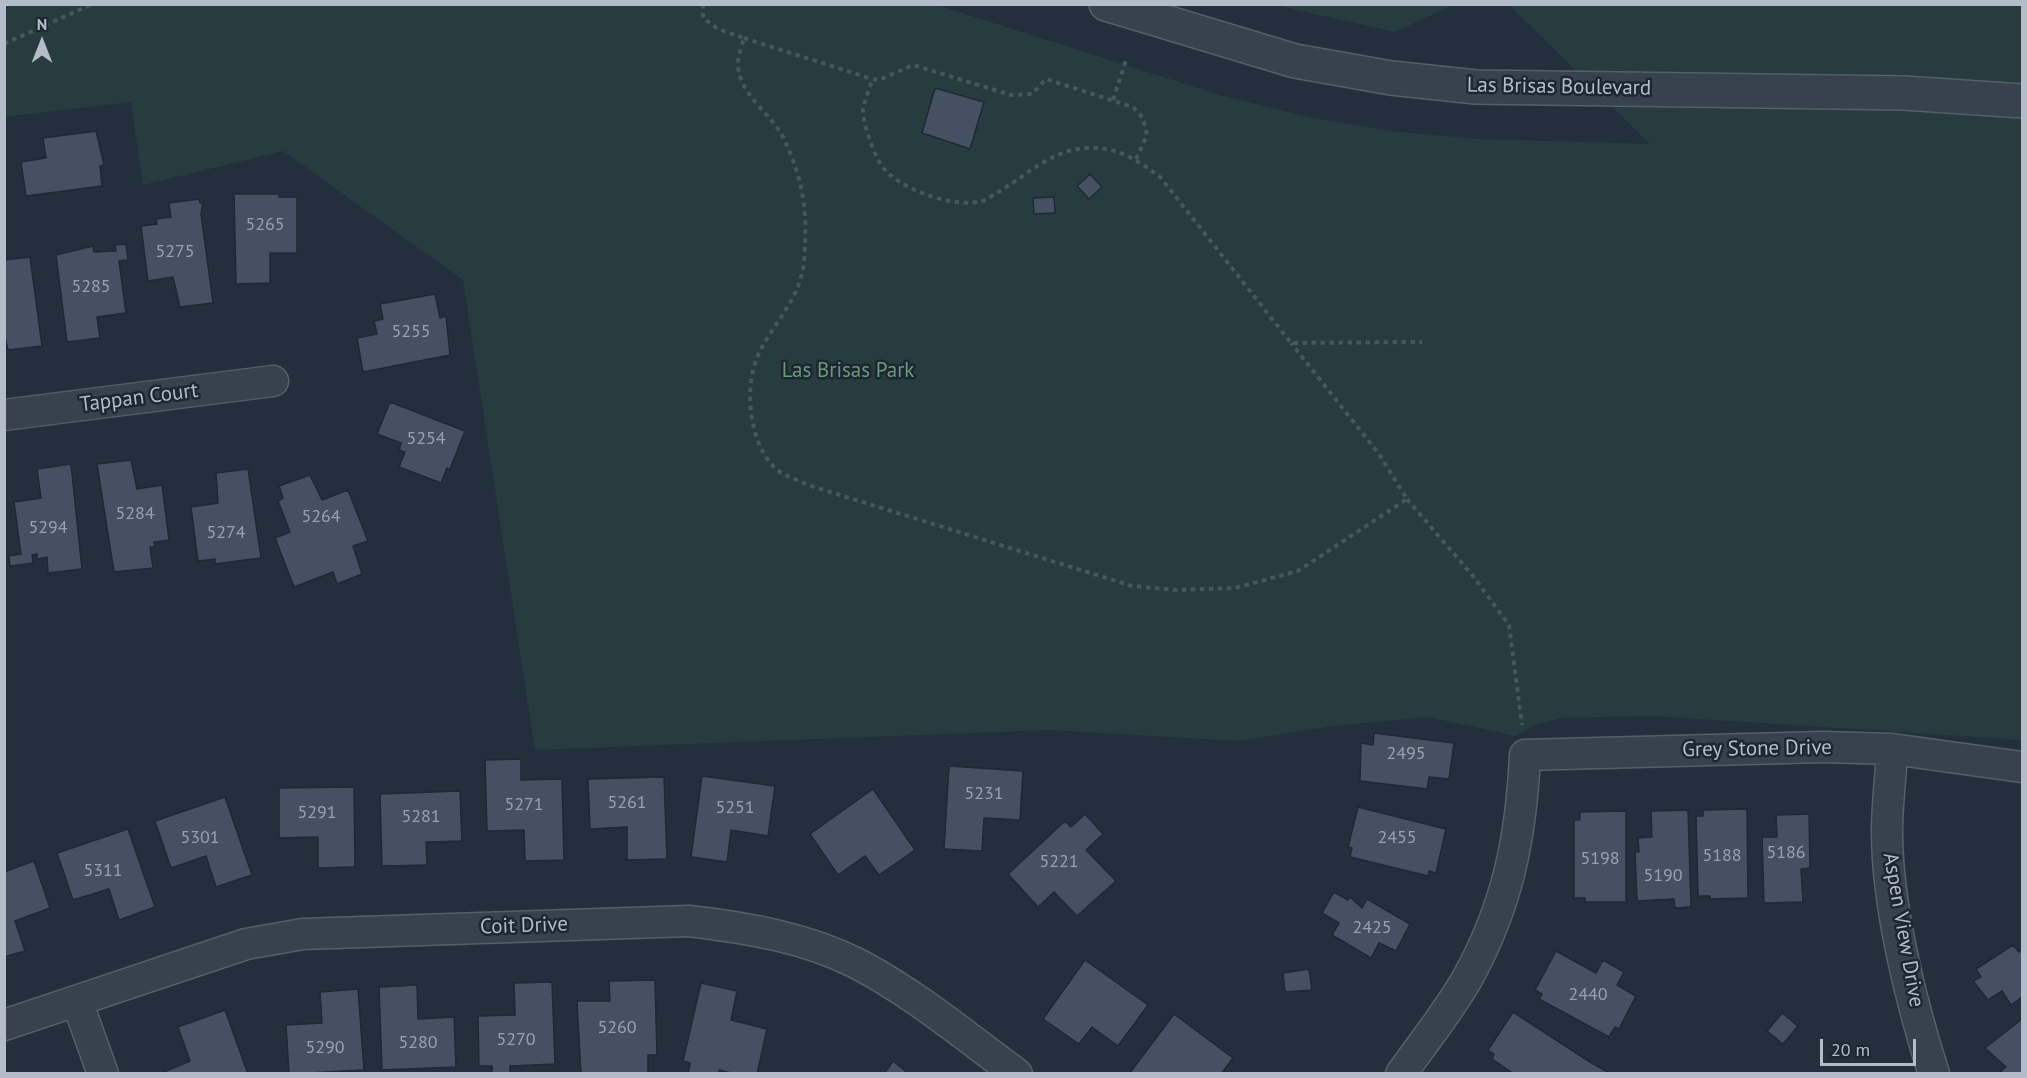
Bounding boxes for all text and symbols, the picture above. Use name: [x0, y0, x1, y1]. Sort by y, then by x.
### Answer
north arrow: [12, 12, 72, 72]
text: N: [37, 14, 47, 34]
street label: Las Brisas Boulevard: [1467, 73, 1651, 101]
house number: 5265: [245, 214, 285, 236]
house number: 5275: [155, 241, 195, 263]
house number: 5285: [71, 276, 111, 298]
house number: 5255: [391, 321, 431, 343]
park label: Las Brisas Park: [782, 358, 914, 384]
street label: Tappan Court: [78, 378, 200, 418]
house number: 5254: [406, 428, 446, 450]
house number: 5284: [115, 503, 155, 525]
house number: 5264: [301, 506, 341, 528]
house number: 5294: [28, 517, 68, 539]
house number: 5274: [206, 522, 246, 544]
street label: Grey Stone Drive: [1682, 735, 1832, 763]
house number: 2495: [1386, 743, 1426, 765]
house number: 5231: [964, 783, 1004, 805]
house number: 5261: [607, 792, 647, 814]
house number: 5271: [504, 794, 544, 816]
house number: 5251: [715, 797, 755, 819]
house number: 5291: [297, 802, 337, 824]
house number: 5281: [401, 806, 441, 828]
house number: 5301: [180, 827, 220, 849]
house number: 2455: [1377, 827, 1417, 849]
house number: 5186: [1766, 842, 1806, 864]
house number: 5188: [1702, 845, 1742, 867]
house number: 5198: [1580, 848, 1620, 870]
house number: 5221: [1039, 851, 1079, 873]
street label: Aspen View Drive: [1877, 851, 1929, 1009]
house number: 5311: [83, 860, 123, 882]
house number: 5190: [1643, 865, 1683, 887]
street label: Coit Drive: [480, 912, 568, 940]
house number: 2425: [1352, 917, 1392, 939]
house number: 2440: [1568, 984, 1608, 1006]
house number: 5260: [597, 1017, 637, 1039]
scale bar: [1823, 1027, 1919, 1065]
house number: 5270: [496, 1029, 536, 1051]
house number: 5280: [398, 1032, 438, 1054]
house number: 5290: [305, 1037, 345, 1059]
text: 20 m: [1831, 1038, 1870, 1061]

